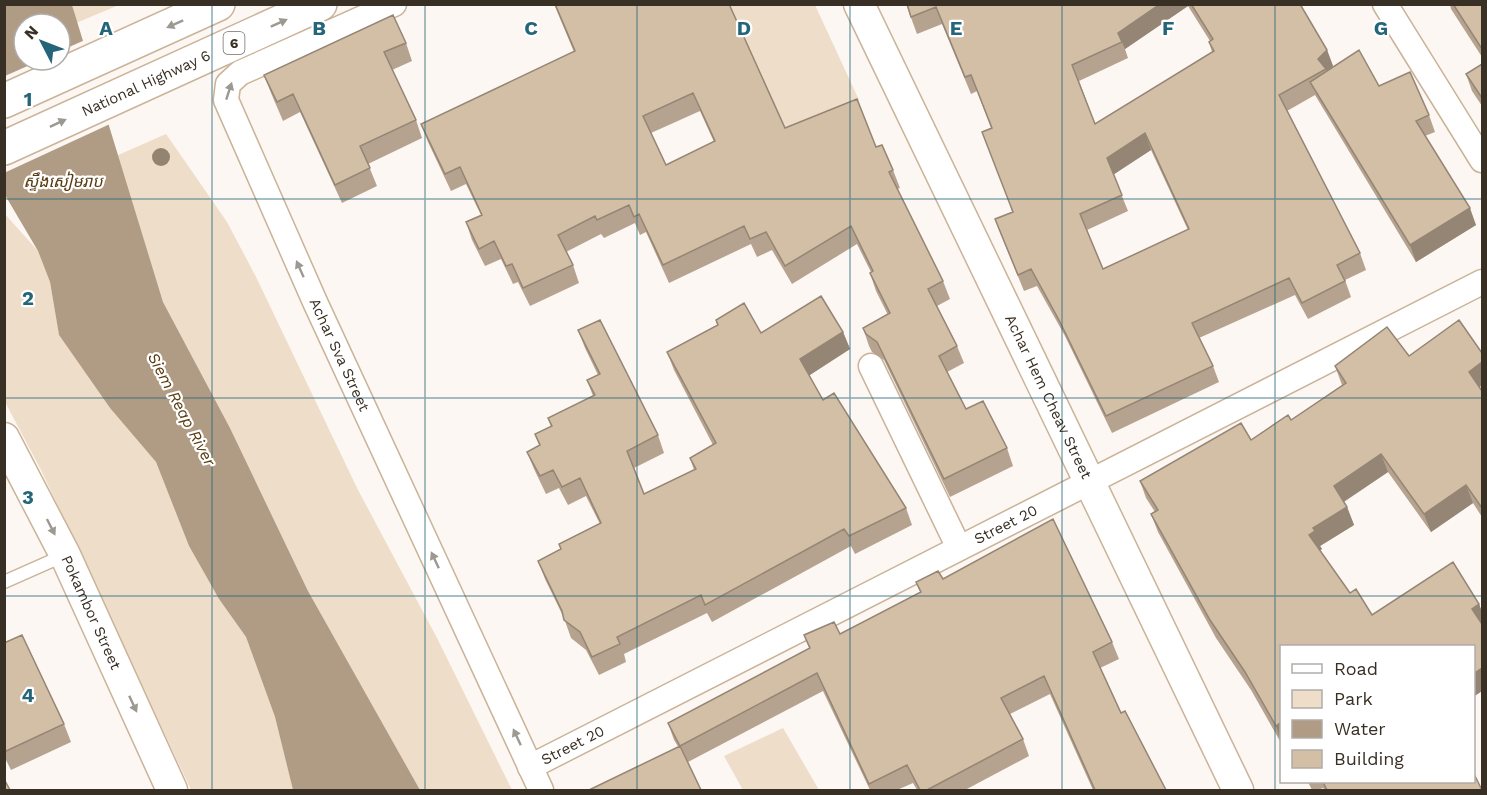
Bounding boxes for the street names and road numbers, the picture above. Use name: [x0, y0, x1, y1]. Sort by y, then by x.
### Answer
road number: 6: [224, 32, 244, 54]
street label: National Highway 6: [79, 46, 213, 120]
street label: Achar Sva Street: [306, 295, 374, 415]
street label: Achar Hem Cheav Street: [1001, 312, 1096, 482]
street label: Street 20: [971, 501, 1040, 548]
street label: Pokambor Street: [57, 552, 125, 673]
street label: Street 20: [538, 722, 607, 769]

